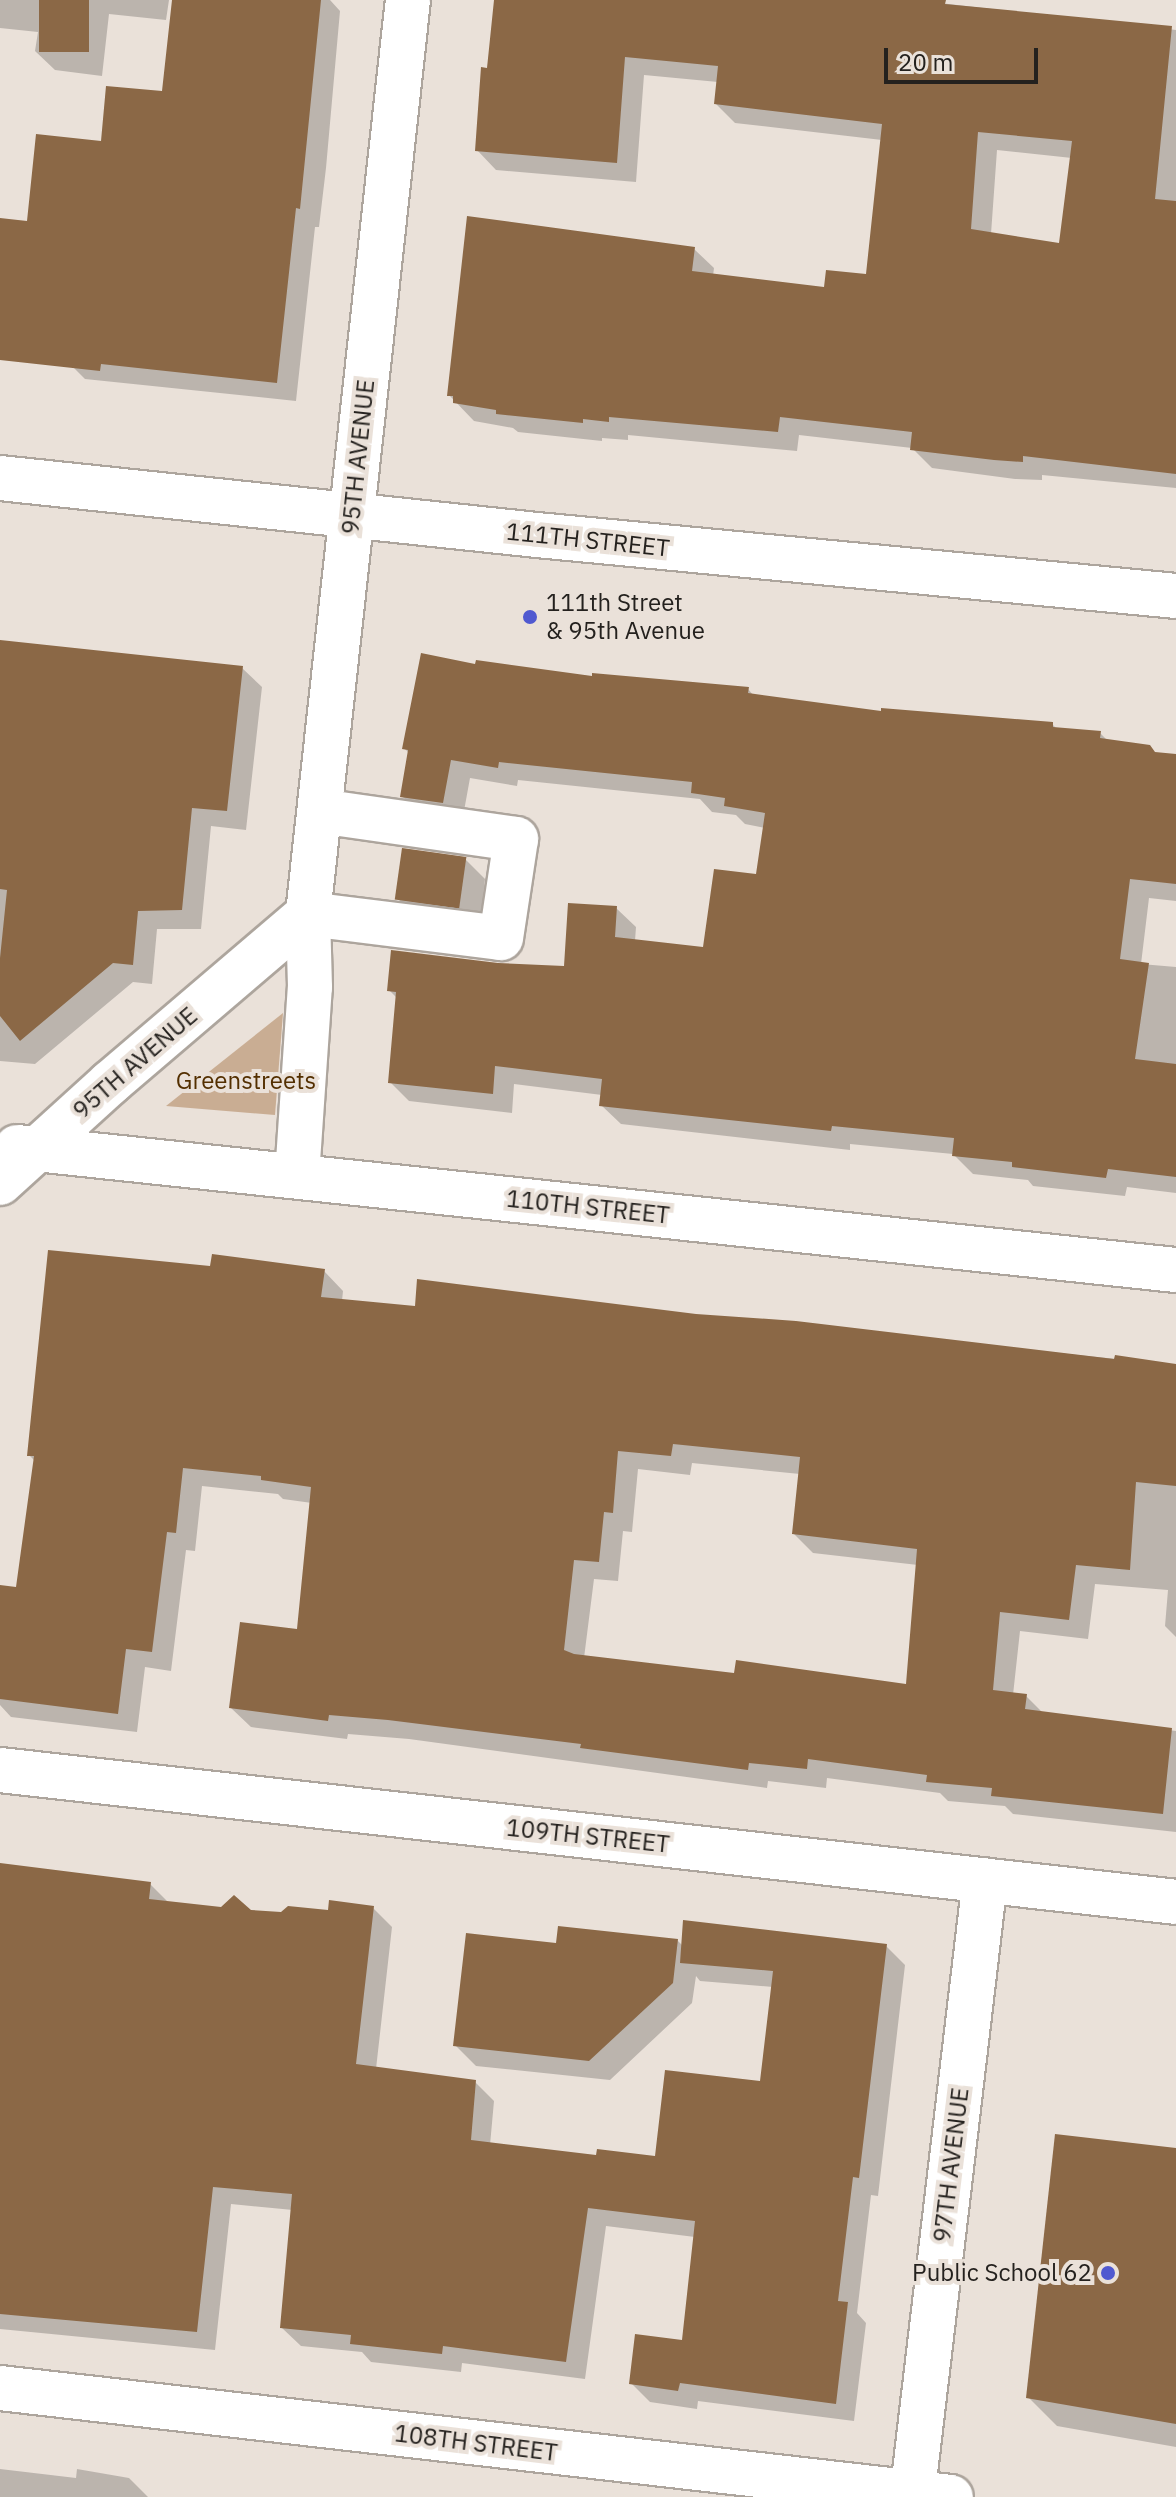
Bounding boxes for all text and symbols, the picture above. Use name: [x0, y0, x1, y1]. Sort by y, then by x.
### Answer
scale bar: [888, 32, 1042, 82]
text: 20 m: [898, 46, 953, 78]
street label: 95TH AVENUE: [336, 378, 380, 536]
street label: 111TH STREET: [505, 517, 671, 563]
place label: 111th Street & 95th Avenue: [546, 589, 705, 645]
marker: 111th Street & 95th Avenue: [521, 608, 539, 626]
street label: 95TH AVENUE: [67, 1001, 203, 1125]
park label: Greenstreets: [176, 1067, 316, 1095]
street label: 110TH STREET: [505, 1184, 671, 1230]
street label: 109TH STREET: [505, 1813, 671, 1859]
street label: 97TH AVENUE: [927, 2086, 975, 2244]
place label: Public School 62: [912, 2259, 1092, 2287]
marker: Public School 62: [1099, 2264, 1117, 2282]
street label: 108TH STREET: [393, 2419, 559, 2467]

